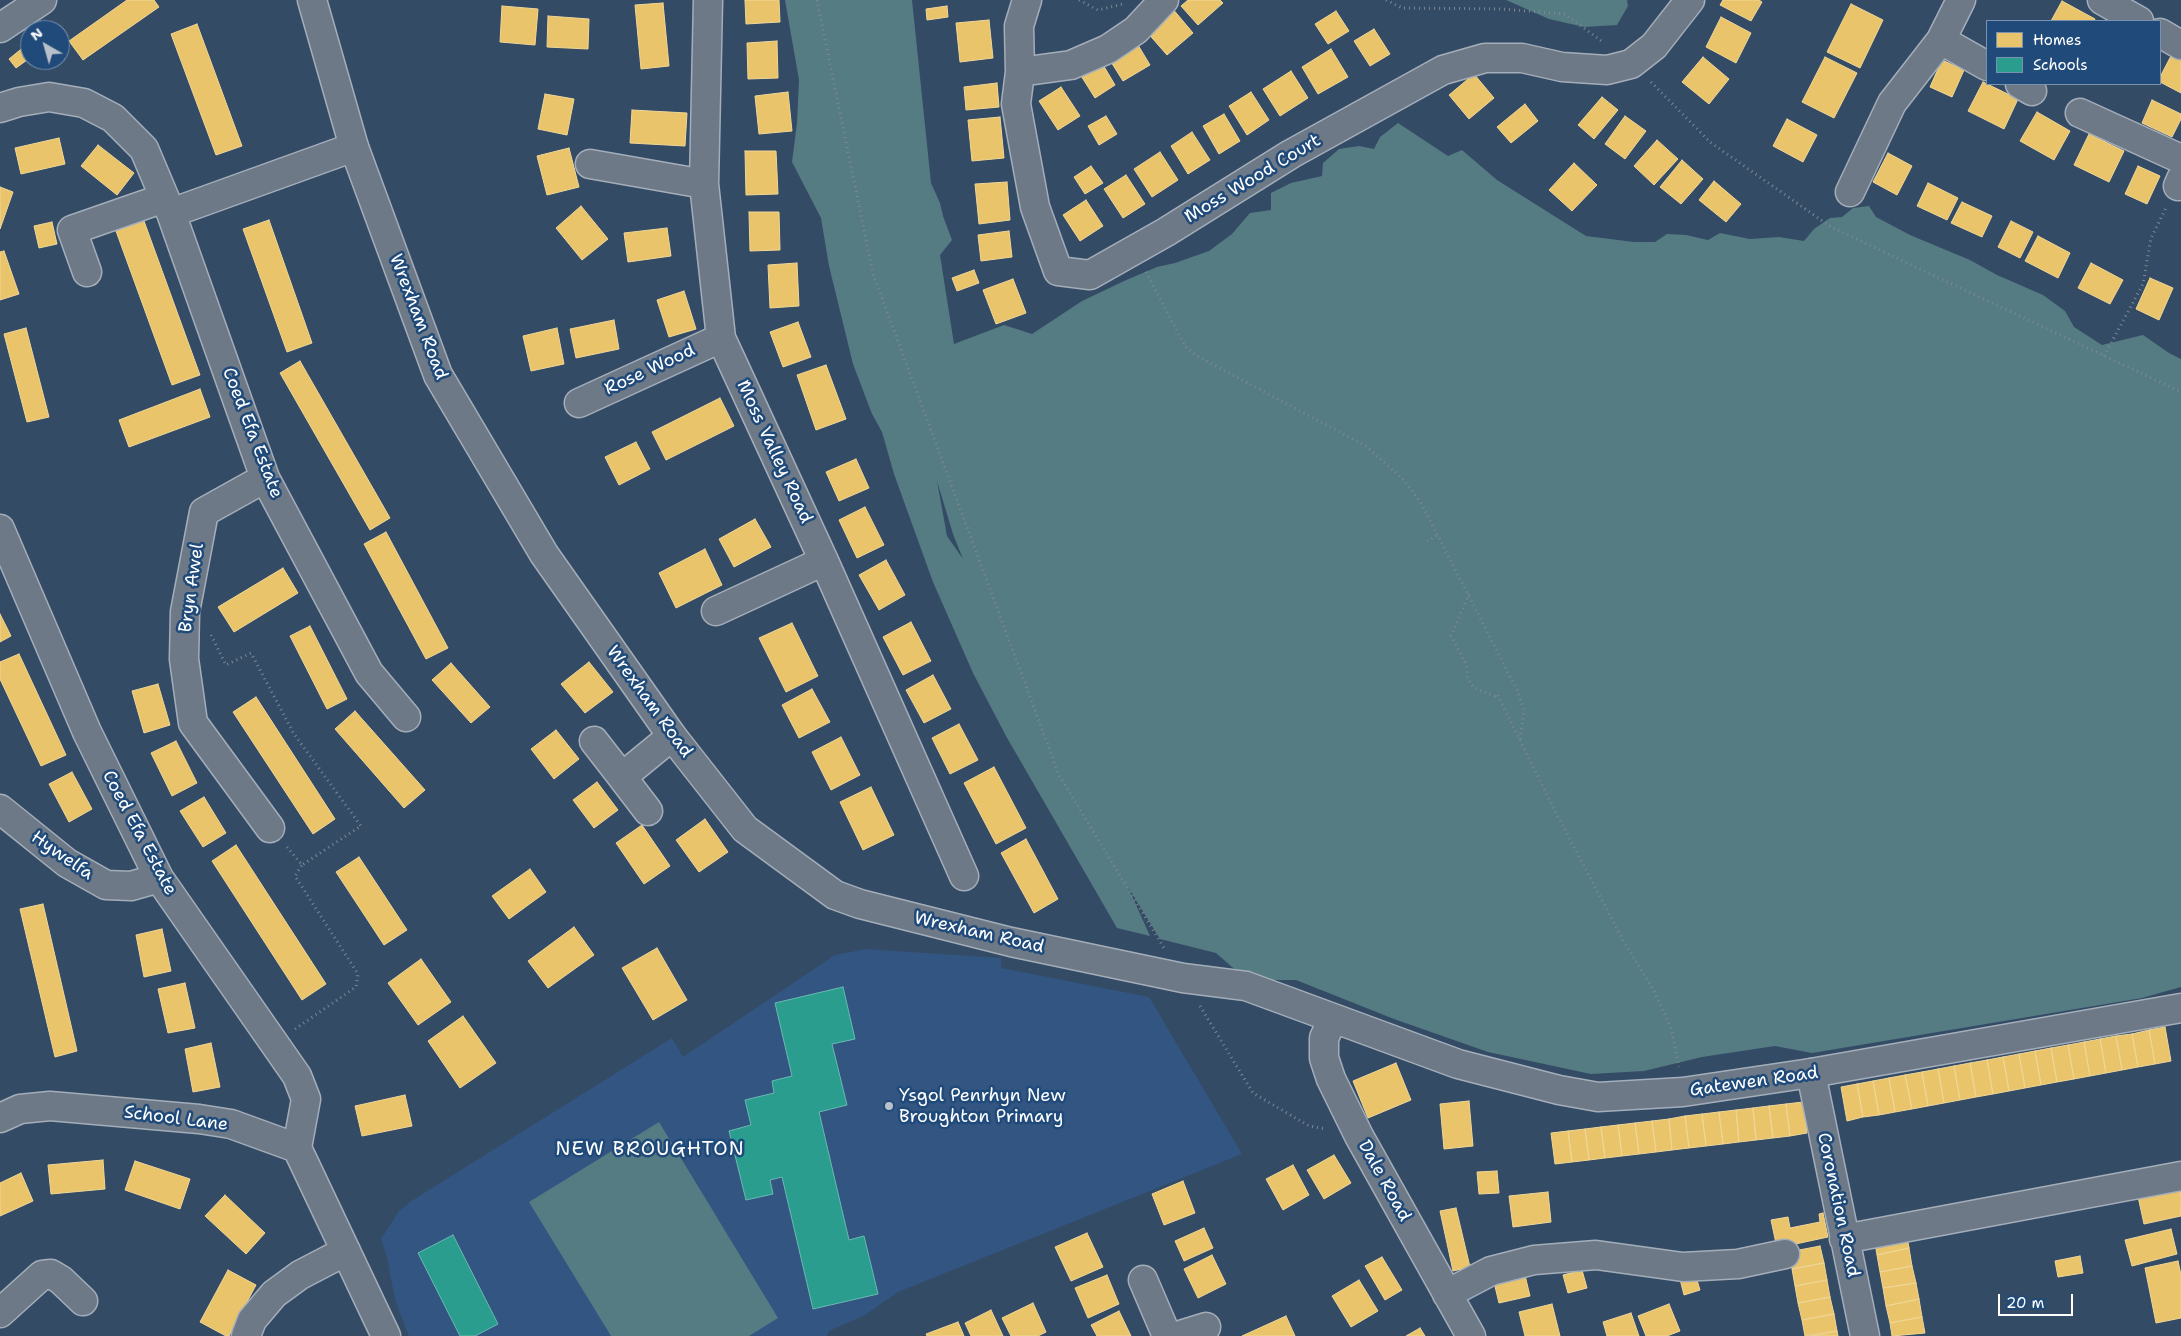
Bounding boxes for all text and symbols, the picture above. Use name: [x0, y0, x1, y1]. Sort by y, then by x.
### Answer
north arrow: [20, 20, 70, 70]
legend: [1986, 20, 2161, 85]
text: N: [26, 23, 46, 44]
text: Homes: [2033, 30, 2081, 50]
text: Schools: [2033, 55, 2088, 75]
street label: Moss Wood Court: [1181, 130, 1325, 228]
street label: Wrexham Road: [384, 251, 452, 383]
street label: Rose Wood: [601, 340, 699, 400]
street label: Coed Efa Estate: [217, 365, 287, 501]
street label: Moss Valley Road: [731, 377, 817, 527]
street label: Bryn Awel: [175, 542, 209, 634]
street label: Wrexham Road: [601, 642, 697, 762]
street label: Coed Efa Estate: [97, 767, 181, 899]
street label: Hywelfa: [27, 827, 97, 885]
street label: Wrexham Road: [912, 908, 1046, 958]
street label: Gatewen Road: [1688, 1062, 1820, 1102]
place label: Ysgol Penrhyn New Broughton Primary: [899, 1085, 1066, 1128]
marker: Ysgol Penrhyn New Broughton Primary: [883, 1100, 895, 1112]
street label: School Lane: [123, 1102, 229, 1136]
street label: Coronation Road: [1812, 1131, 1864, 1279]
street label: Dale Road: [1353, 1137, 1415, 1225]
district label: NEW BROUGHTON: [554, 1138, 746, 1162]
scale bar: [2001, 1284, 2076, 1316]
text: 20 m: [2006, 1293, 2045, 1313]

